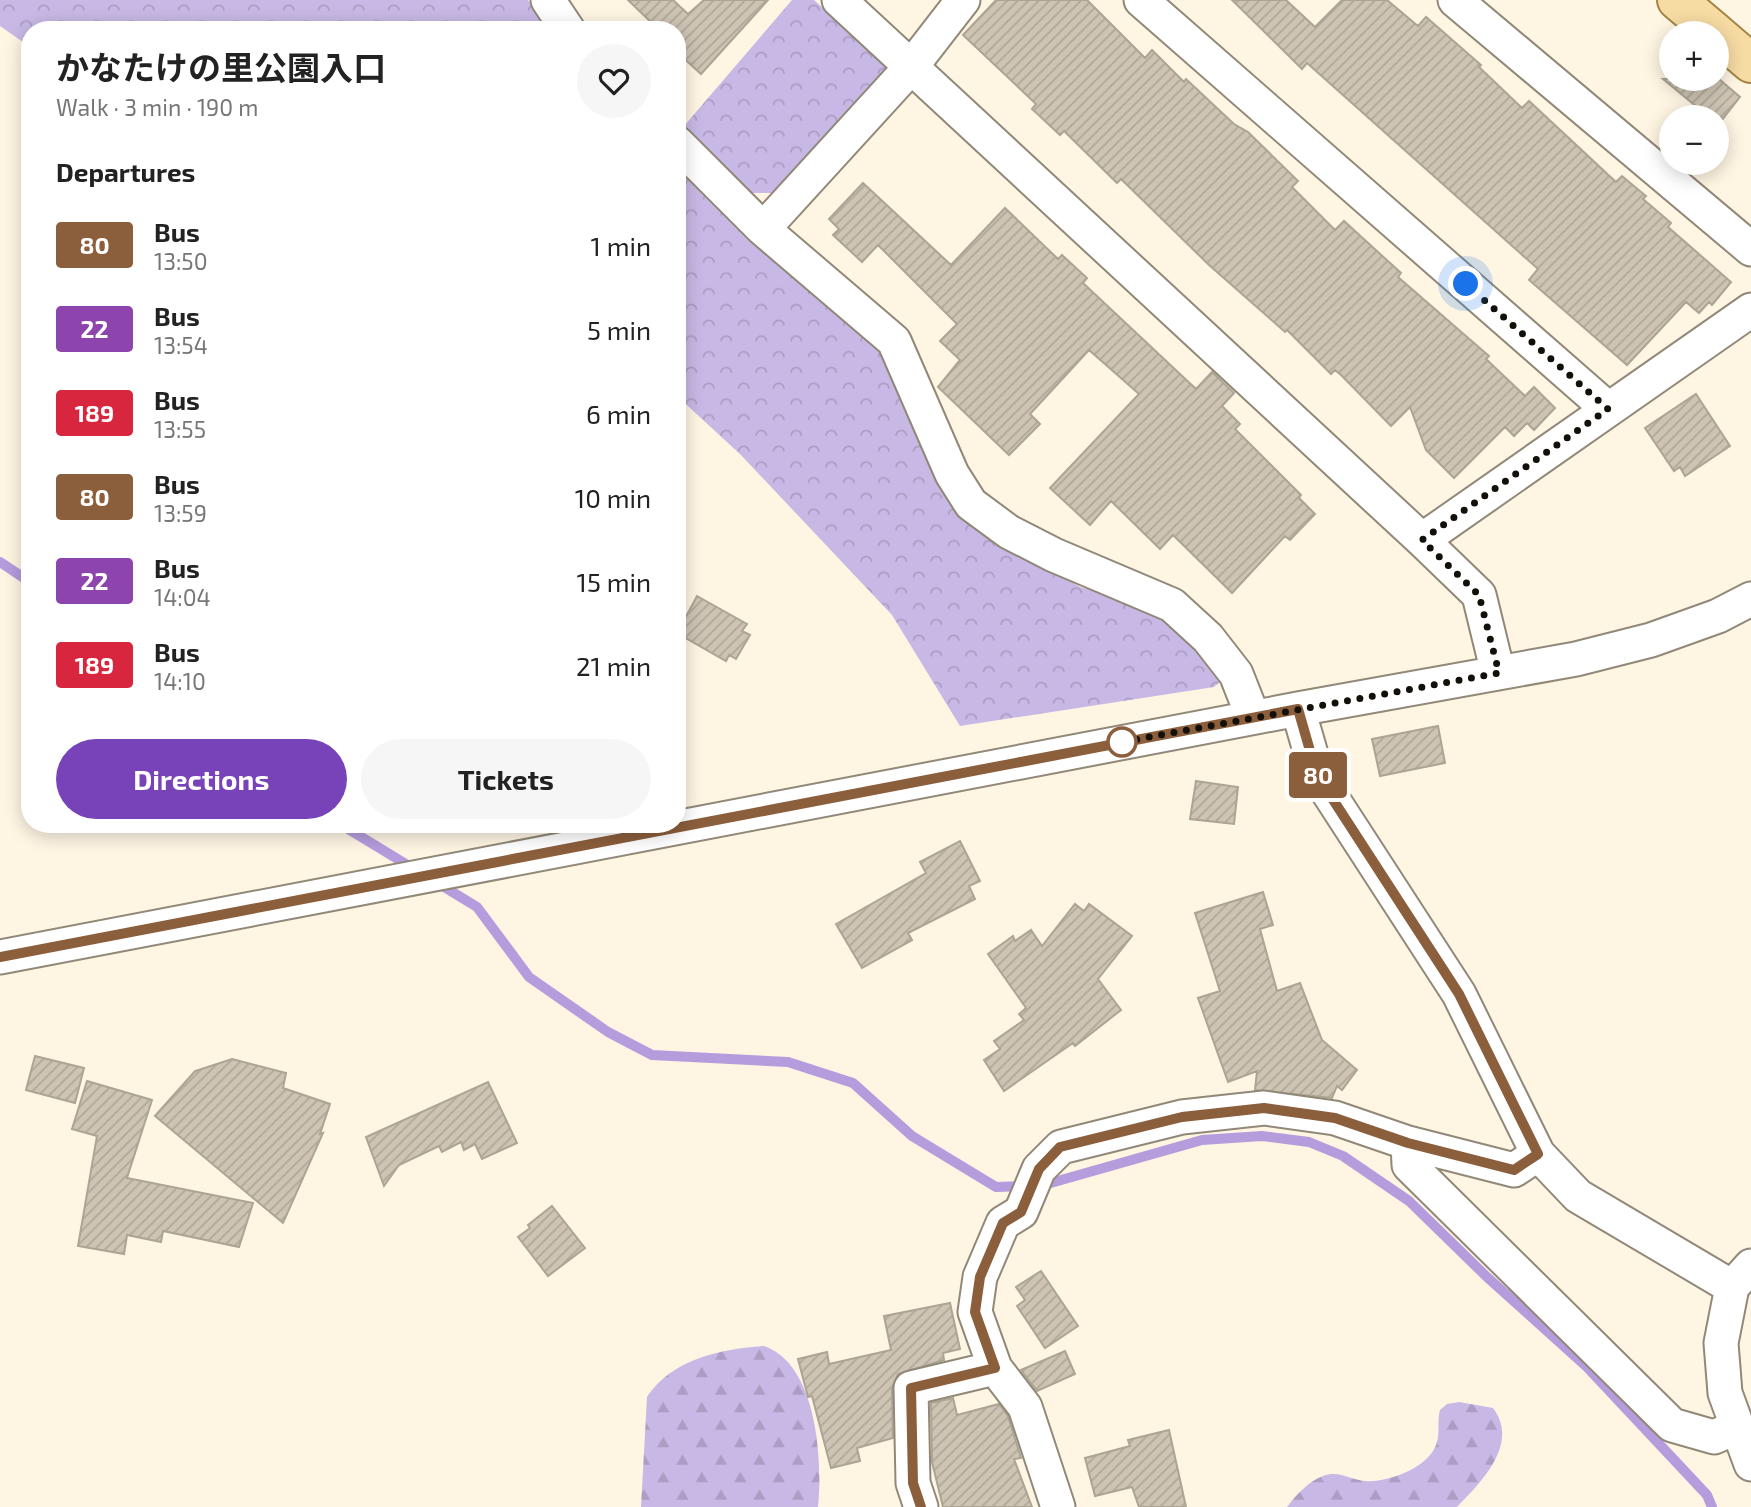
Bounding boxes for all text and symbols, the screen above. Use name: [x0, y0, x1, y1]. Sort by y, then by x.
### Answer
map controls: [1659, 21, 1729, 175]
button: +: [1659, 21, 1729, 91]
button: heart: [577, 44, 651, 118]
text: かなたけの里公園入口: [56, 47, 386, 87]
text: Walk · 3 min · 190 m: [56, 93, 258, 121]
button: −: [1659, 105, 1729, 175]
text: Departures: [56, 156, 195, 187]
text: Bus: [154, 216, 200, 247]
text: 80: [79, 230, 110, 259]
text: 1 min: [591, 230, 651, 261]
text: 13:50: [154, 247, 208, 275]
your location: [1448, 266, 1483, 301]
text: Bus: [154, 300, 200, 331]
text: 22: [81, 314, 108, 343]
text: 5 min: [587, 314, 651, 345]
text: 13:54: [154, 331, 208, 359]
text: Bus: [154, 384, 200, 415]
text: 189: [75, 398, 114, 427]
text: 6 min: [586, 398, 651, 429]
text: 13:55: [154, 415, 206, 443]
text: Bus: [154, 468, 200, 499]
text: 80: [79, 482, 110, 511]
text: 10 min: [575, 482, 651, 513]
text: 13:59: [154, 499, 207, 527]
text: Bus: [154, 552, 200, 583]
text: 22: [81, 566, 108, 595]
text: 15 min: [577, 566, 651, 597]
text: 14:04: [154, 583, 211, 611]
text: Bus: [154, 636, 200, 667]
text: 189: [75, 650, 114, 679]
text: 21 min: [576, 650, 651, 681]
text: 14:10: [154, 667, 206, 695]
unlabelled marker: [1107, 727, 1137, 757]
button: Directions: [56, 739, 347, 819]
button: Tickets: [361, 739, 651, 819]
line badge: 80: [1286, 752, 1350, 798]
text: 80: [1303, 760, 1333, 789]

